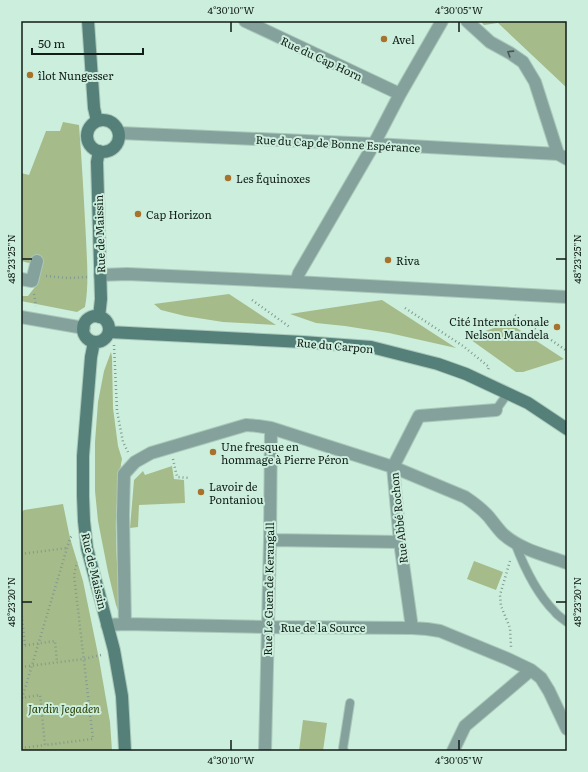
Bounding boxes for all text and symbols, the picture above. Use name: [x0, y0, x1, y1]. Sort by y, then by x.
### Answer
text: 4°30'10"W: [208, 2, 254, 17]
text: 4°30'05"W: [435, 2, 483, 17]
scale bar: [32, 30, 143, 56]
place label: Avel: [392, 31, 415, 47]
street label: Rue du Cap Horn: [279, 32, 365, 84]
text: 50 m: [38, 34, 65, 52]
marker: Avel: [379, 34, 389, 44]
one-way arrow: [507, 51, 514, 58]
place label: îlot Nungesser: [37, 67, 114, 83]
marker: îlot Nungesser: [25, 70, 35, 80]
street label: Rue du Cap de Bonne Espérance: [255, 131, 421, 155]
place label: Les Équinoxes: [236, 170, 310, 186]
marker: Les Équinoxes: [223, 173, 233, 183]
street label: Rue de Maissin: [90, 195, 108, 273]
place label: Cap Horizon: [146, 206, 212, 222]
marker: Cap Horizon: [133, 209, 143, 219]
text: 48°23'25"N: [3, 234, 18, 284]
text: 48°23'25"N: [569, 234, 584, 284]
place label: Riva: [396, 252, 420, 268]
marker: Riva: [383, 255, 393, 265]
place label: Cité Internationale Nelson Mandela: [449, 313, 549, 342]
marker: Cité Internationale Nelson Mandela: [552, 322, 562, 332]
street label: Rue du Carpon: [296, 334, 374, 356]
place label: Une fresque en hommage à Pierre Péron: [221, 438, 349, 467]
marker: Une fresque en hommage à Pierre Péron: [208, 447, 218, 457]
street label: Rue Abbé Rochon: [385, 472, 411, 564]
place label: Lavoir de Pontaniou: [209, 478, 263, 507]
marker: Lavoir de Pontaniou: [196, 487, 206, 497]
street label: Rue Le Guen de Kerangall: [259, 522, 277, 656]
street label: Rue de Maissin: [78, 531, 112, 611]
text: 48°23'20"N: [3, 577, 18, 627]
text: 48°23'20"N: [569, 577, 584, 627]
street label: Rue de la Source: [281, 619, 366, 635]
park label: Jardin Jegaden: [28, 700, 100, 716]
text: 4°30'10"W: [208, 752, 254, 767]
text: 4°30'05"W: [435, 752, 483, 767]

